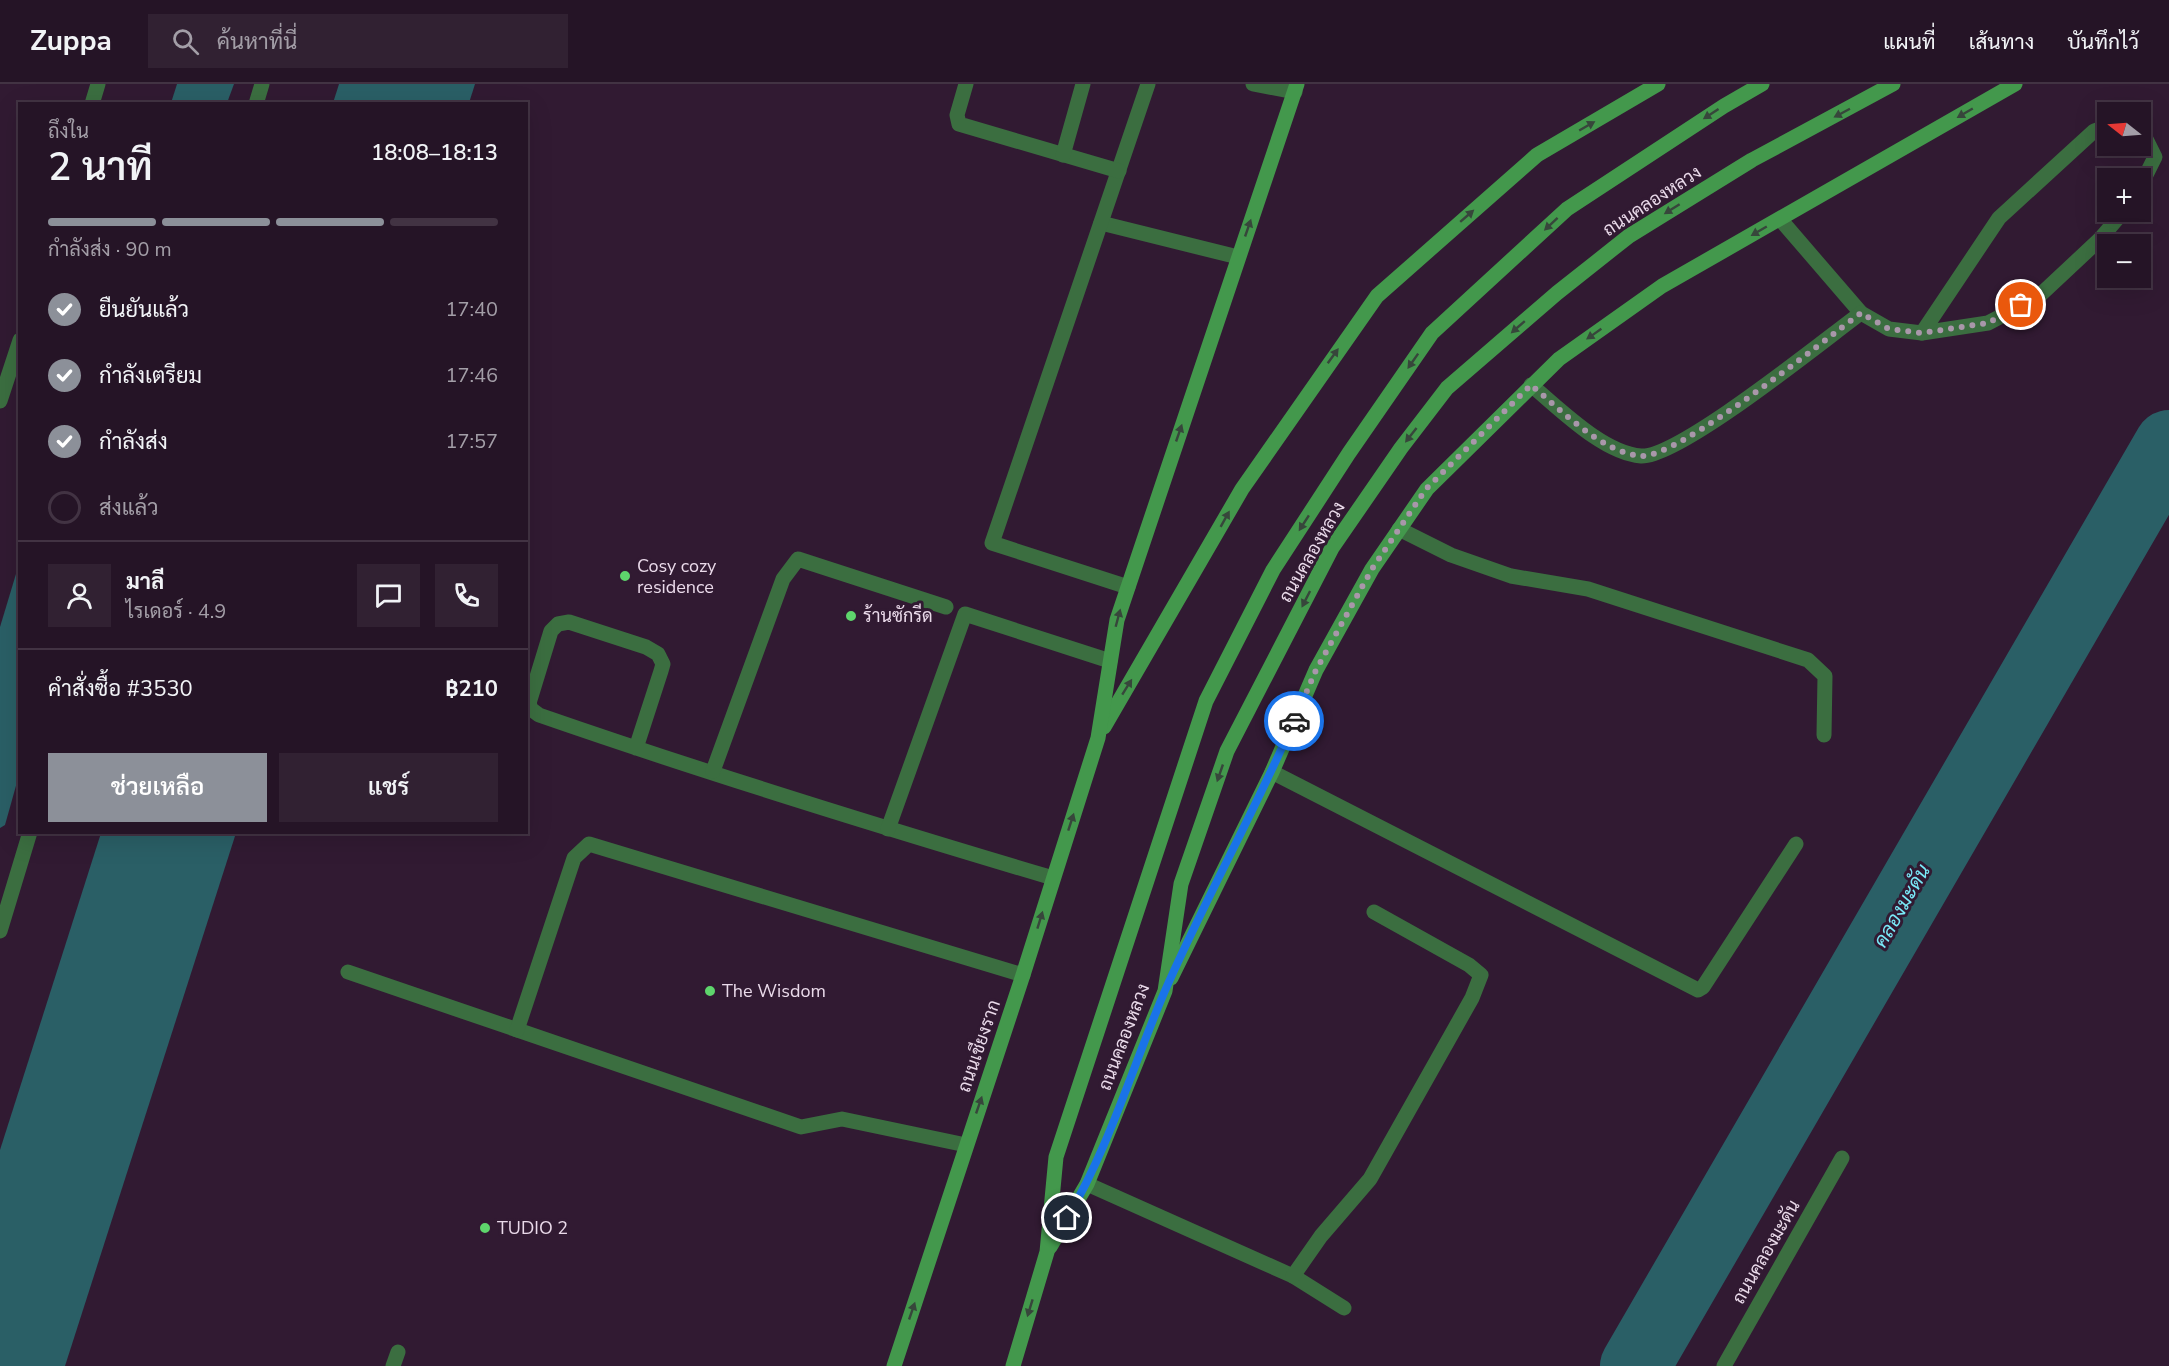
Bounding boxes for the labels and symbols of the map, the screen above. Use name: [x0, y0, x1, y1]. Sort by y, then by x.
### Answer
north arrow: [2097, 102, 2151, 156]
one-way arrow: [1704, 108, 1720, 120]
one-way arrow: [1833, 108, 1850, 118]
one-way arrow: [1956, 108, 1973, 118]
one-way arrow: [1579, 120, 1595, 131]
street label: ถนนคลองหลวง: [1598, 160, 1706, 242]
one-way arrow: [1664, 204, 1681, 215]
one-way arrow: [1459, 210, 1474, 223]
one-way arrow: [1544, 217, 1559, 230]
one-way arrow: [1244, 219, 1253, 237]
one-way arrow: [1750, 226, 1767, 236]
pin: [1995, 279, 2046, 330]
one-way arrow: [1511, 320, 1526, 333]
one-way arrow: [1586, 328, 1602, 340]
one-way arrow: [1327, 349, 1339, 365]
one-way arrow: [1408, 353, 1419, 369]
one-way arrow: [1175, 424, 1185, 442]
one-way arrow: [1406, 427, 1418, 442]
street label: ถนนคลองหลวง: [1273, 497, 1351, 607]
one-way arrow: [1220, 510, 1230, 527]
one-way arrow: [1298, 514, 1310, 530]
place label: Cosy cozy residence: [637, 554, 717, 599]
marker: Cosy cozy residence: [618, 569, 632, 583]
one-way arrow: [1302, 590, 1311, 607]
place label: ร้านซักรีด: [863, 603, 933, 628]
marker: ร้านซักรีด: [844, 609, 858, 623]
one-way arrow: [1114, 609, 1124, 627]
one-way arrow: [1121, 679, 1132, 695]
courier: [1264, 691, 1324, 751]
one-way arrow: [1214, 764, 1224, 782]
one-way arrow: [1067, 813, 1076, 831]
water label: คลองมะดัน: [1867, 859, 1937, 953]
one-way arrow: [1036, 911, 1045, 929]
place label: The Wisdom: [722, 979, 826, 1003]
street label: ถนนคลองหลวง: [1093, 980, 1155, 1094]
marker: The Wisdom: [703, 984, 717, 998]
street label: ถนนเชียงราก: [951, 996, 1006, 1095]
one-way arrow: [975, 1096, 985, 1114]
pin: [1041, 1192, 1092, 1243]
street label: ถนนคลองมะดัน: [1727, 1196, 1805, 1308]
place label: TUDIO 2: [497, 1216, 568, 1240]
marker: TUDIO 2: [478, 1221, 492, 1235]
one-way arrow: [1025, 1299, 1034, 1317]
one-way arrow: [908, 1302, 918, 1320]

